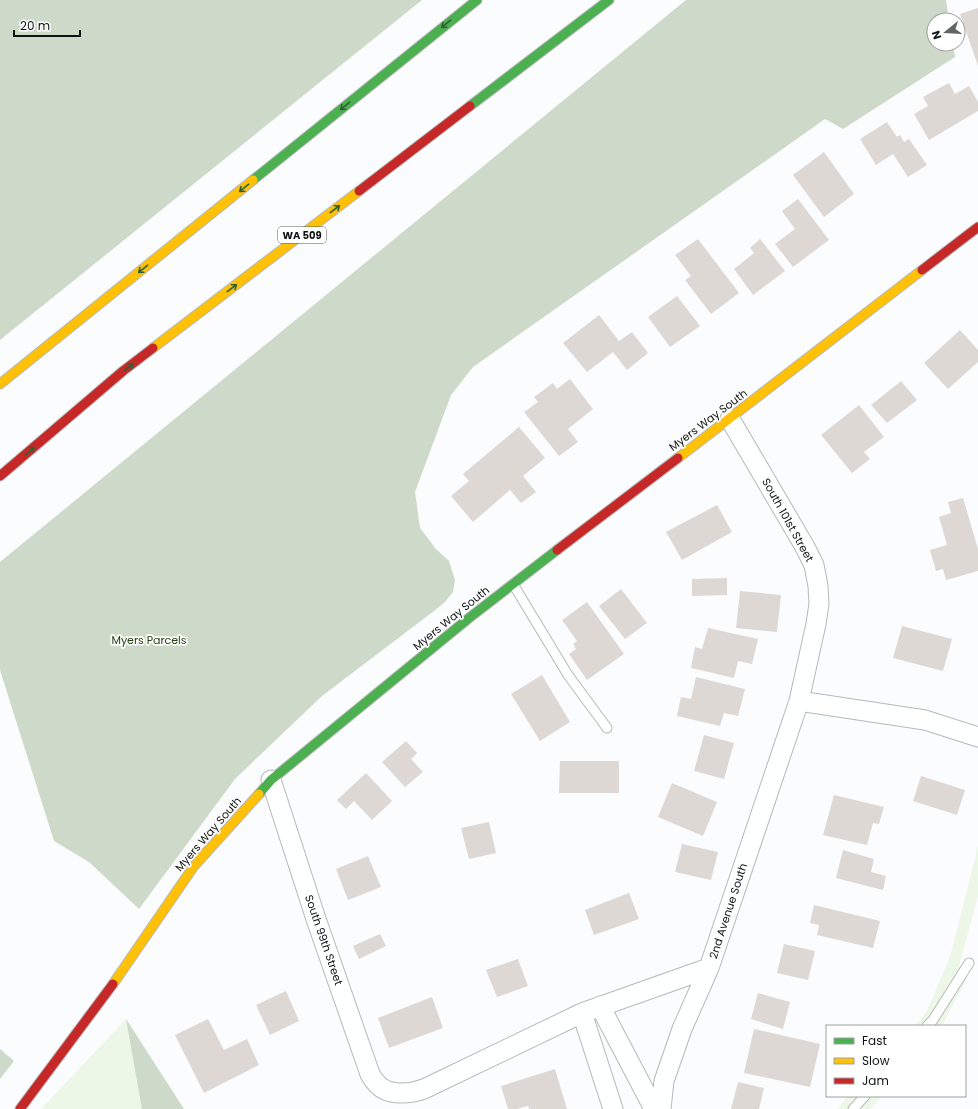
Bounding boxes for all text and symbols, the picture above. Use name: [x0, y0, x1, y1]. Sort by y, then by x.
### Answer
scale bar: [14, 12, 80, 38]
north arrow: [926, 12, 966, 52]
text: 20 m: [20, 17, 50, 34]
one-way arrow: [441, 20, 452, 29]
text: N: [928, 29, 945, 42]
one-way arrow: [340, 102, 351, 110]
one-way arrow: [239, 183, 249, 192]
one-way arrow: [330, 205, 341, 213]
road number: WA 509: [278, 227, 326, 243]
one-way arrow: [137, 265, 148, 274]
one-way arrow: [227, 284, 238, 292]
one-way arrow: [123, 362, 134, 371]
street label: Myers Way South: [666, 385, 750, 455]
one-way arrow: [24, 446, 35, 455]
street label: South 101st Street: [758, 475, 818, 565]
street label: Myers Way South: [409, 582, 493, 654]
park label: Myers Parcels: [111, 632, 187, 648]
street label: Myers Way South: [171, 793, 245, 875]
street label: 2nd Avenue South: [705, 861, 751, 961]
street label: South 99th Street: [301, 893, 347, 987]
legend: [826, 1025, 966, 1097]
text: Fast: [862, 1032, 887, 1049]
text: Slow: [862, 1052, 890, 1069]
text: Jam: [862, 1072, 889, 1089]

